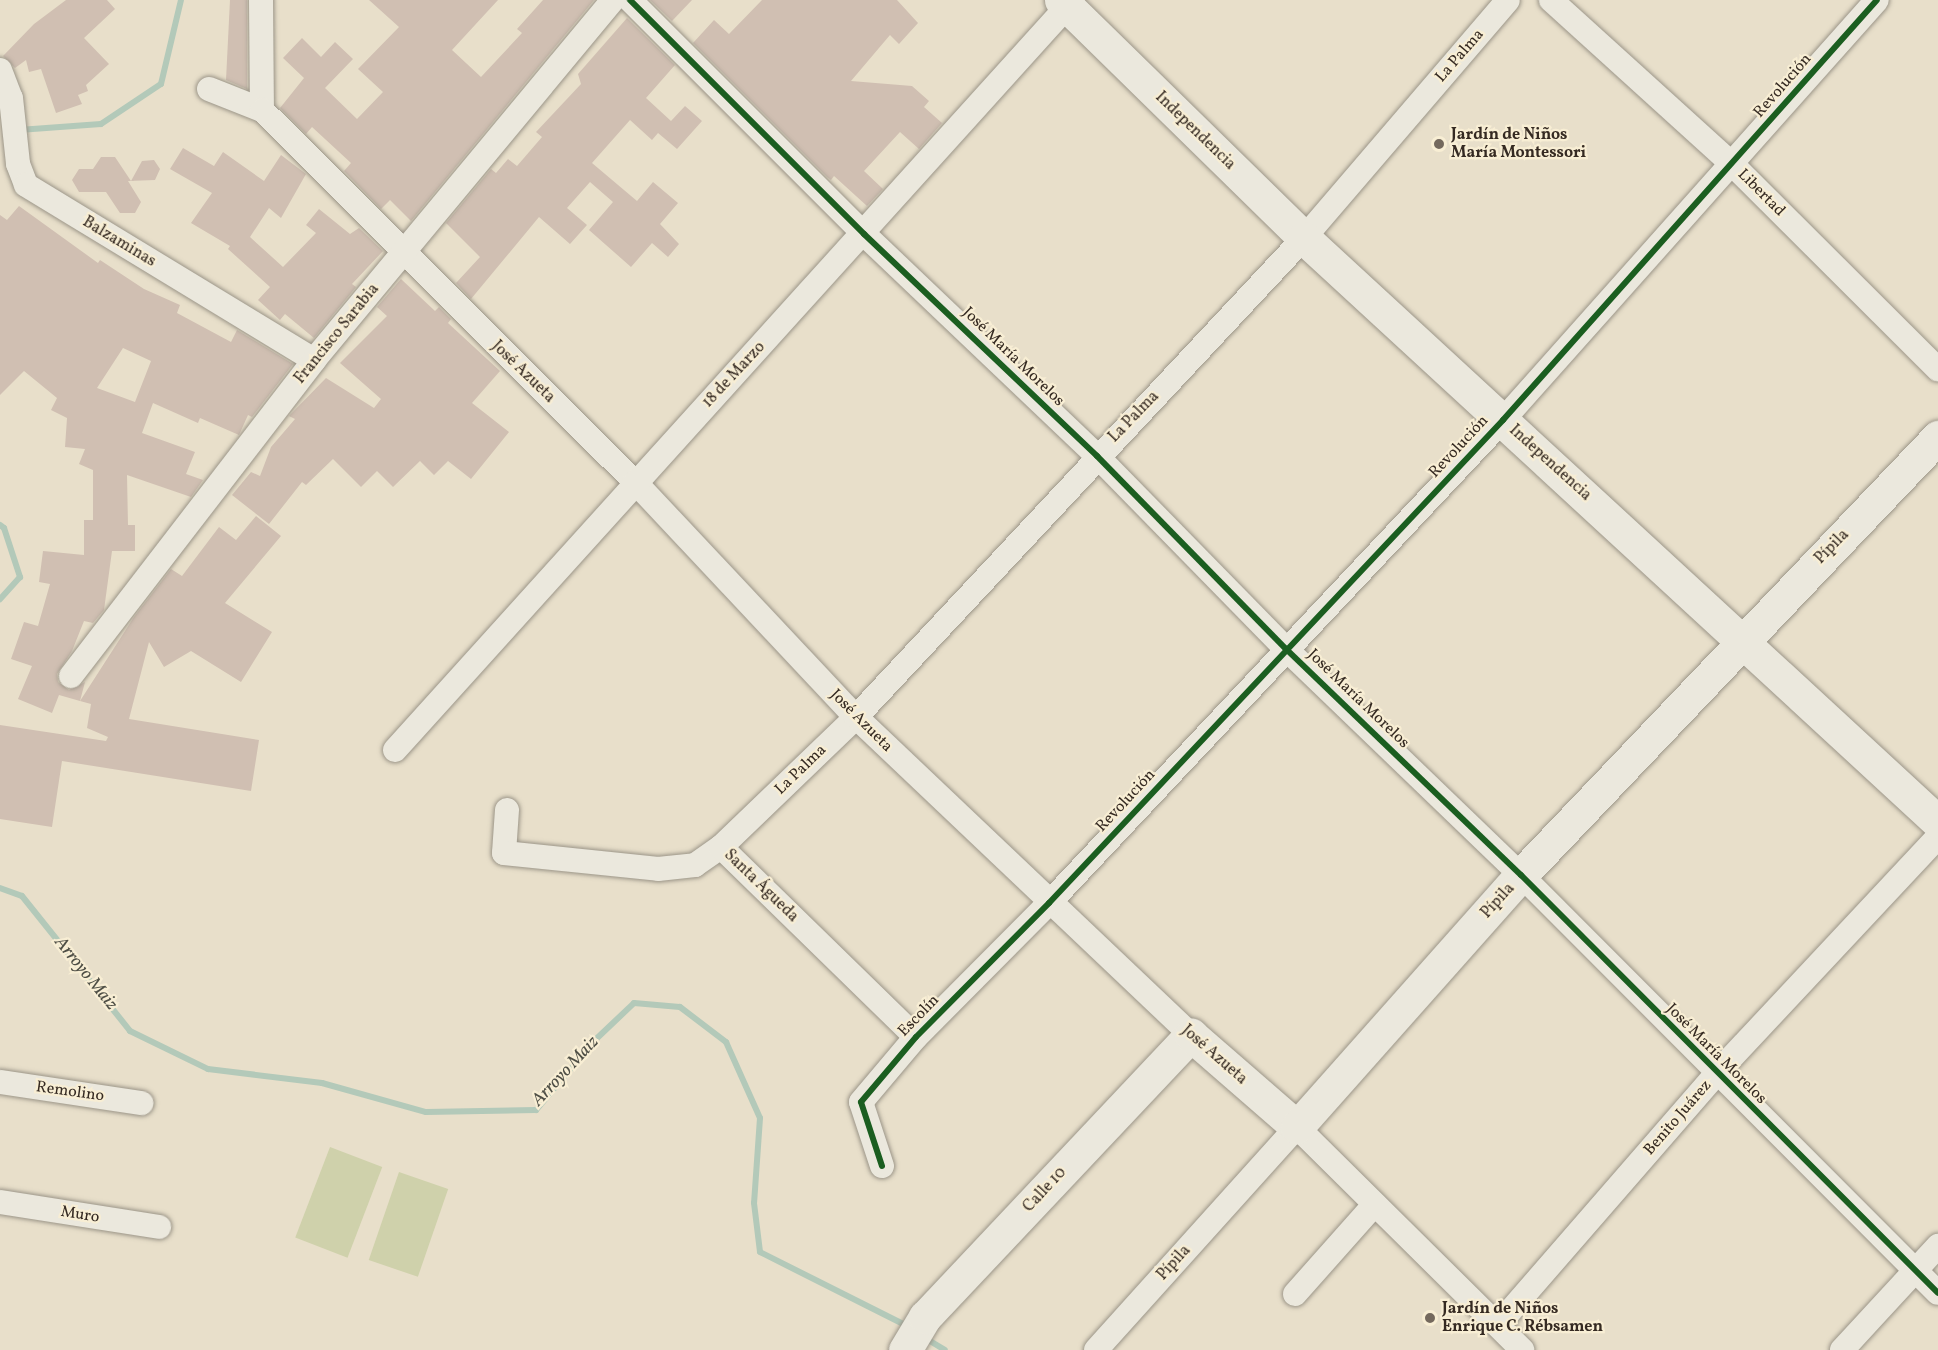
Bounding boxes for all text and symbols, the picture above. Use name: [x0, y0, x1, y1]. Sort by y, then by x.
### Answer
street label: La Palma: [1432, 25, 1488, 87]
street label: Revolución: [1750, 50, 1816, 122]
street label: Independencia: [1151, 88, 1239, 174]
place label: Jardín de Niños María Montessori: [1451, 125, 1586, 163]
marker: Jardín de Niños María Montessori: [1432, 137, 1446, 151]
street label: Libertad: [1733, 165, 1789, 221]
street label: Balzaminas: [79, 213, 159, 271]
street label: Francisco Sarabia: [291, 280, 383, 388]
street label: José María Morelos: [958, 303, 1068, 411]
street label: José Azueta: [487, 337, 559, 407]
street label: 18 de Marzo: [699, 338, 769, 412]
street label: La Palma: [1105, 387, 1163, 447]
street label: Revolución: [1425, 412, 1493, 482]
street label: Independencia: [1505, 421, 1595, 505]
street label: Pípila: [1811, 526, 1853, 568]
street label: José María Morelos: [1303, 645, 1413, 753]
street label: José Azueta: [826, 686, 896, 756]
street label: La Palma: [771, 741, 831, 799]
street label: Revolución: [1092, 766, 1160, 836]
street label: Santa Águeda: [720, 846, 802, 926]
street label: Pípila: [1477, 879, 1519, 923]
water label: Arroyo Maiz: [49, 933, 121, 1015]
street label: Escolín: [894, 991, 944, 1041]
street label: José María Morelos: [1662, 1000, 1770, 1108]
street label: José Azueta: [1177, 1021, 1251, 1089]
water label: Arroyo Maiz: [528, 1032, 604, 1112]
street label: Benito Juárez: [1640, 1076, 1716, 1160]
street label: Remolino: [35, 1078, 105, 1106]
street label: Calle 10: [1019, 1163, 1071, 1217]
street label: Muro: [59, 1202, 101, 1228]
street label: Pípila: [1153, 1241, 1195, 1285]
place label: Jardín de Niños Enrique C. Rébsamen: [1442, 1299, 1603, 1337]
marker: Jardín de Niños Enrique C. Rébsamen: [1423, 1311, 1437, 1325]

